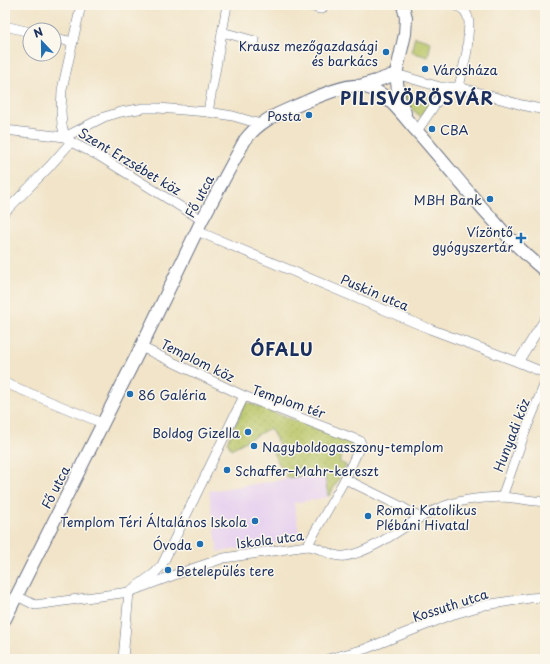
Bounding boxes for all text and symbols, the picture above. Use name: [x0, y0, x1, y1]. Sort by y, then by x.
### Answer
north arrow: [22, 22, 62, 62]
text: N: [31, 23, 46, 42]
place label: Krausz mezőgazdasági és barkács: [239, 36, 378, 70]
marker: Krausz mezőgazdasági és barkács: [381, 47, 391, 57]
place label: Városháza: [433, 60, 498, 79]
marker: Városháza: [420, 64, 430, 74]
district label: PILISVÖRÖSVÁR: [340, 85, 494, 111]
place label: Posta: [267, 106, 302, 125]
marker: Posta: [304, 110, 314, 120]
place label: CBA: [440, 120, 468, 139]
street label: Szent Erzsébet köz: [75, 123, 185, 199]
marker: CBA: [427, 124, 437, 134]
street label: Fő utca: [180, 170, 219, 221]
place label: MBH Bank: [414, 190, 482, 209]
marker: MBH Bank: [485, 194, 495, 204]
place label: Vízöntő gyógyszertár: [432, 222, 513, 256]
marker: Vízöntő gyógyszertár: [516, 233, 526, 243]
street label: Puskin utca: [338, 269, 413, 315]
street label: Templom köz: [158, 334, 238, 386]
district label: ÓFALU: [250, 336, 314, 362]
street label: Templom tér: [250, 380, 329, 423]
place label: 86 Galéria: [138, 385, 207, 404]
marker: 86 Galéria: [125, 389, 135, 399]
street label: Hunyadi köz: [488, 395, 534, 475]
place label: Boldog Gizella: [152, 423, 241, 442]
marker: Boldog Gizella: [243, 427, 253, 437]
place label: Nagyboldogasszony-templom: [262, 437, 444, 456]
marker: Nagyboldogasszony-templom: [249, 441, 259, 451]
street label: Fő utca: [36, 461, 74, 512]
place label: Schaffer–Mahr-kereszt: [235, 461, 379, 480]
marker: Schaffer–Mahr-kereszt: [222, 465, 232, 475]
place label: Romai Katolikus Plébáni Hivatal: [376, 500, 477, 534]
marker: Romai Katolikus Plébáni Hivatal: [363, 511, 373, 521]
place label: Templom Téri Általános Iskola: [60, 512, 248, 531]
marker: Templom Téri Általános Iskola: [250, 516, 260, 526]
street label: Iskola utca: [235, 525, 306, 553]
place label: Óvoda: [153, 535, 192, 554]
marker: Óvoda: [195, 539, 205, 549]
place label: Betelepülés tere: [176, 561, 274, 580]
marker: Betelepülés tere: [163, 565, 173, 575]
street label: Kossuth utca: [410, 584, 491, 626]

